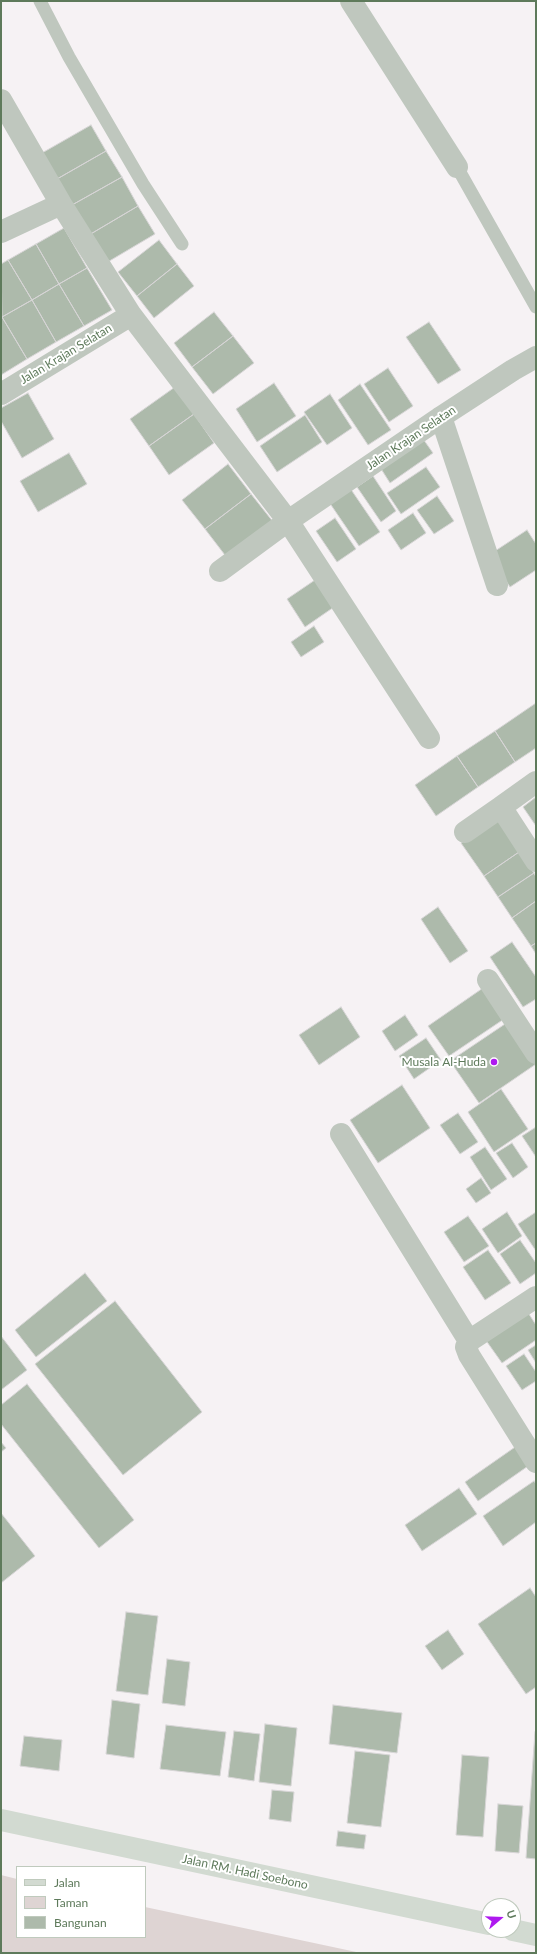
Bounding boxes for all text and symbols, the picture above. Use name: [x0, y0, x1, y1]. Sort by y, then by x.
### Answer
street label: Jalan Krajan Selatan: [17, 321, 115, 387]
street label: Jalan Krajan Selatan: [364, 403, 458, 473]
place label: Musala Al-Huda: [401, 1055, 486, 1069]
marker: Musala Al-Huda: [489, 1057, 499, 1067]
street label: Jalan RM. Hadi Soebono: [181, 1852, 309, 1892]
legend: [16, 1866, 146, 1938]
text: Jalan: [54, 1875, 80, 1890]
text: Taman: [54, 1895, 88, 1910]
north arrow: [481, 1898, 521, 1938]
text: U: [504, 1908, 519, 1920]
text: Bangunan: [54, 1915, 107, 1930]

